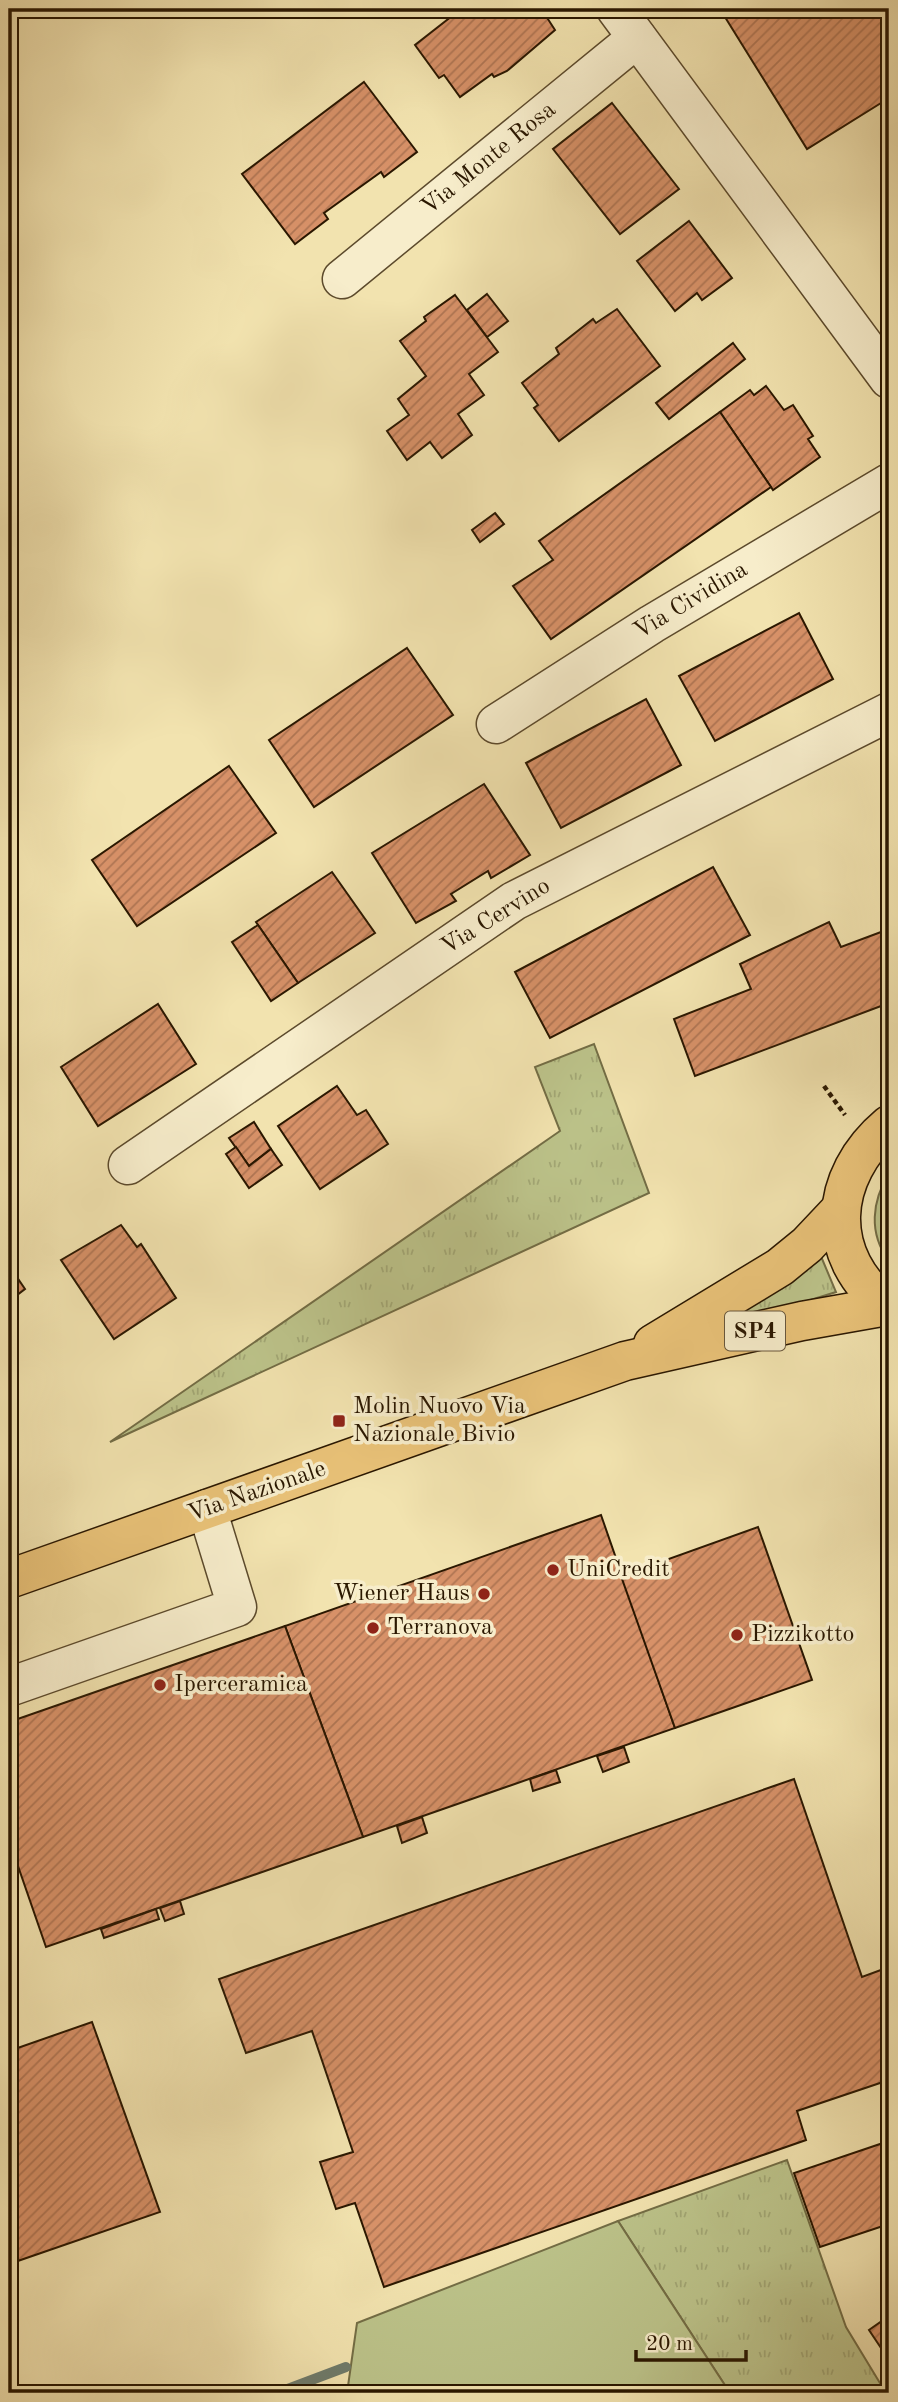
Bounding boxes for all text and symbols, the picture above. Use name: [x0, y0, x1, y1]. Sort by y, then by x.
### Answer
street label: Via Monte Rosa: [417, 98, 561, 220]
street label: Via Cividina: [630, 558, 752, 644]
street label: Via Cervino: [437, 874, 555, 960]
road number: SP4: [725, 1312, 785, 1350]
place label: Molin Nuovo Via Nazionale Bivio: [353, 1395, 526, 1447]
marker: Molin Nuovo Via Nazionale Bivio: [331, 1413, 347, 1429]
street label: Via Nazionale: [185, 1457, 329, 1527]
place label: UniCredit: [567, 1558, 670, 1582]
marker: UniCredit: [545, 1562, 561, 1578]
place label: Wiener Haus: [333, 1582, 470, 1606]
marker: Wiener Haus: [476, 1586, 492, 1602]
place label: Terranova: [387, 1616, 493, 1640]
marker: Terranova: [365, 1620, 381, 1636]
place label: Pizzikotto: [751, 1623, 855, 1647]
marker: Pizzikotto: [729, 1627, 745, 1643]
place label: Iperceramica: [174, 1673, 308, 1697]
marker: Iperceramica: [152, 1677, 168, 1693]
scale bar: [636, 2318, 746, 2362]
text: 20 m: [646, 2334, 693, 2355]

